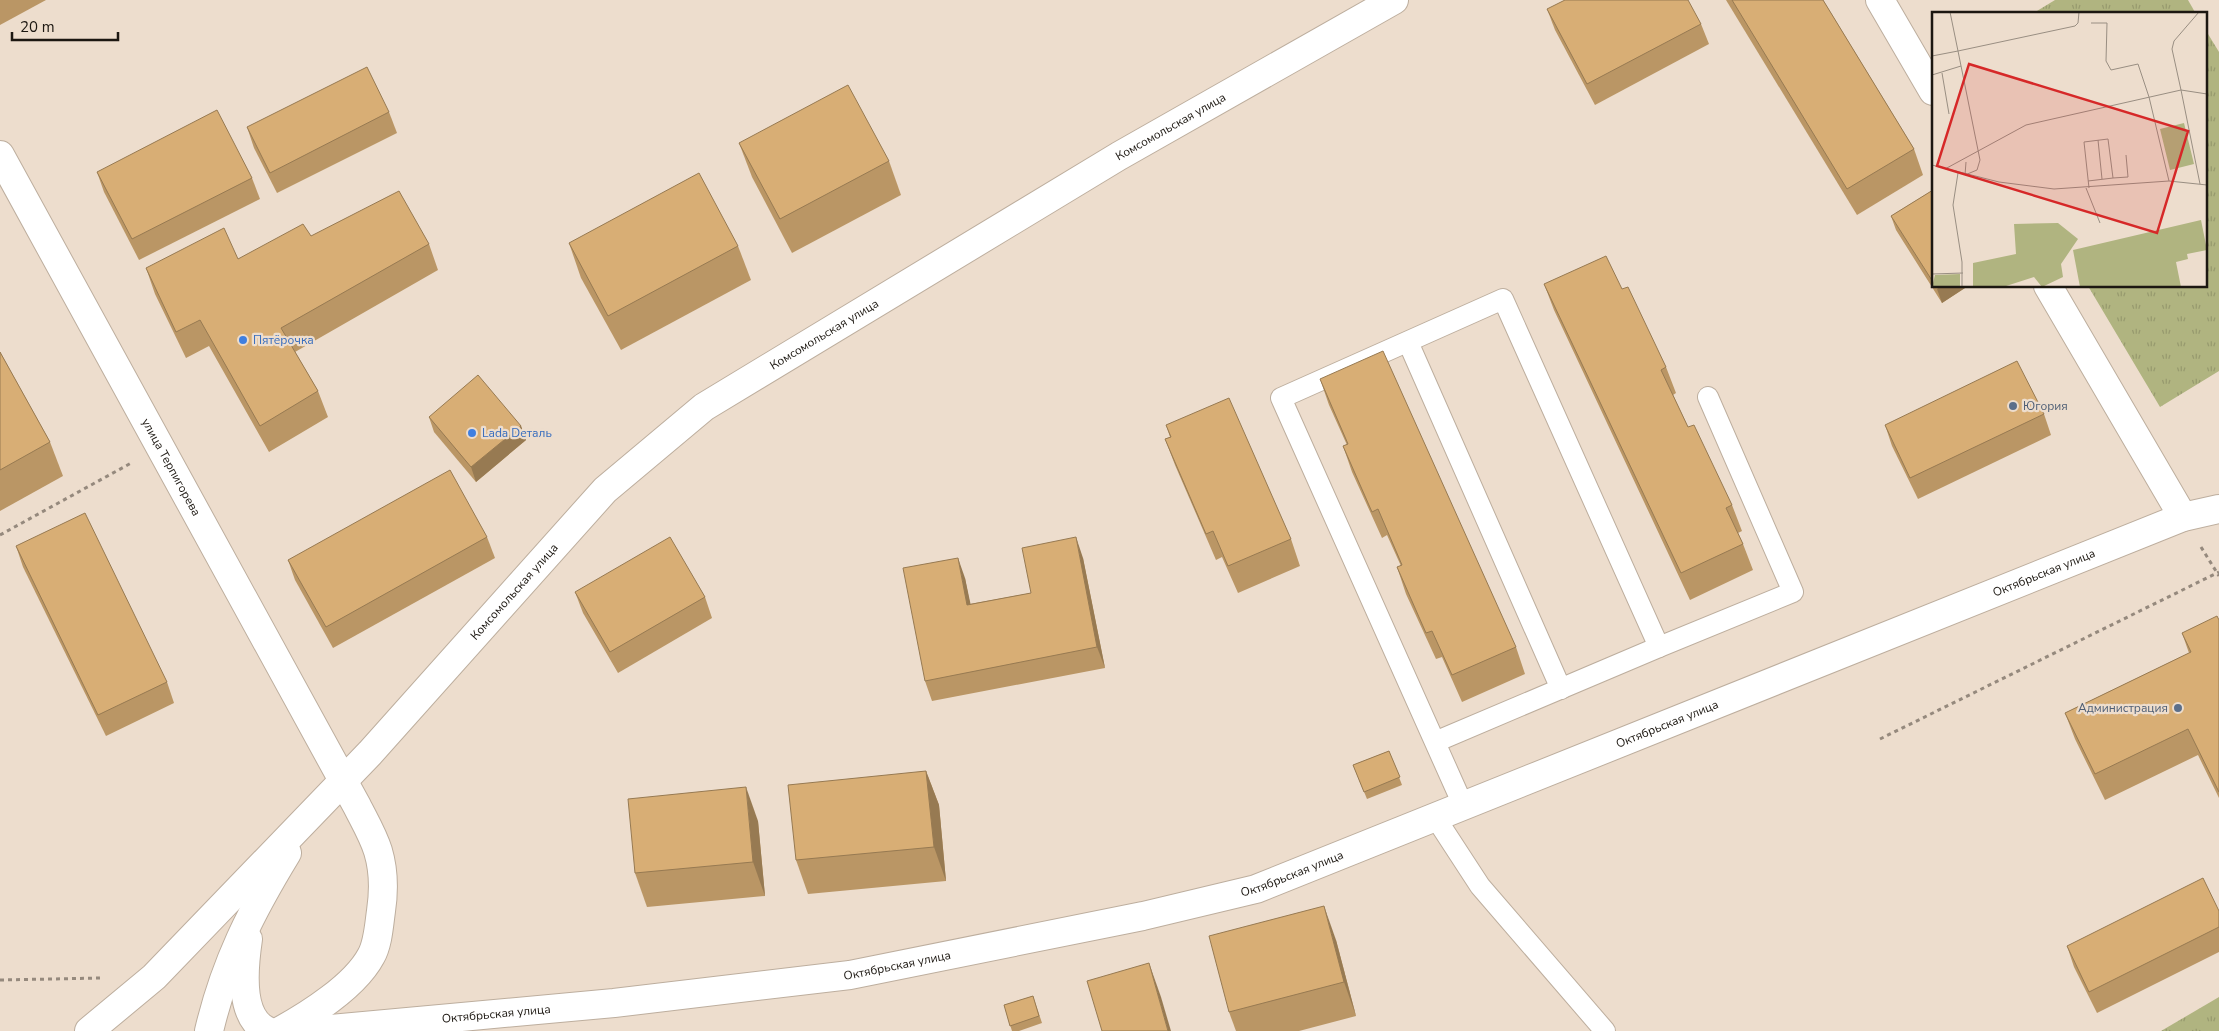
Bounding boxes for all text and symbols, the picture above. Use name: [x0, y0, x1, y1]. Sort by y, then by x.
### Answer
scale bar: [12, 10, 119, 42]
inset map: [1932, 12, 2206, 288]
text: 20 m: [20, 17, 55, 37]
street label: Комсомольская улица: [1113, 89, 1229, 164]
street label: Комсомольская улица: [767, 295, 881, 373]
place label: Пятёрочка: [253, 332, 314, 348]
marker: Пятёрочка: [237, 334, 249, 346]
place label: Югория: [2023, 398, 2068, 414]
marker: Югория: [2007, 400, 2019, 412]
street label: улица Терпигорева: [138, 415, 204, 519]
place label: Lada Dеталь: [482, 425, 552, 441]
marker: Lada Dеталь: [466, 427, 478, 439]
street label: Комсомольская улица: [467, 540, 562, 643]
street label: Октябрьская улица: [1990, 545, 2098, 601]
street label: Октябрьская улица: [1613, 696, 1721, 752]
place label: Администрация: [2078, 700, 2168, 716]
marker: Администрация: [2172, 702, 2184, 714]
street label: Октябрьская улица: [1239, 847, 1346, 900]
street label: Октябрьская улица: [843, 947, 952, 984]
street label: Октябрьская улица: [441, 1001, 551, 1027]

